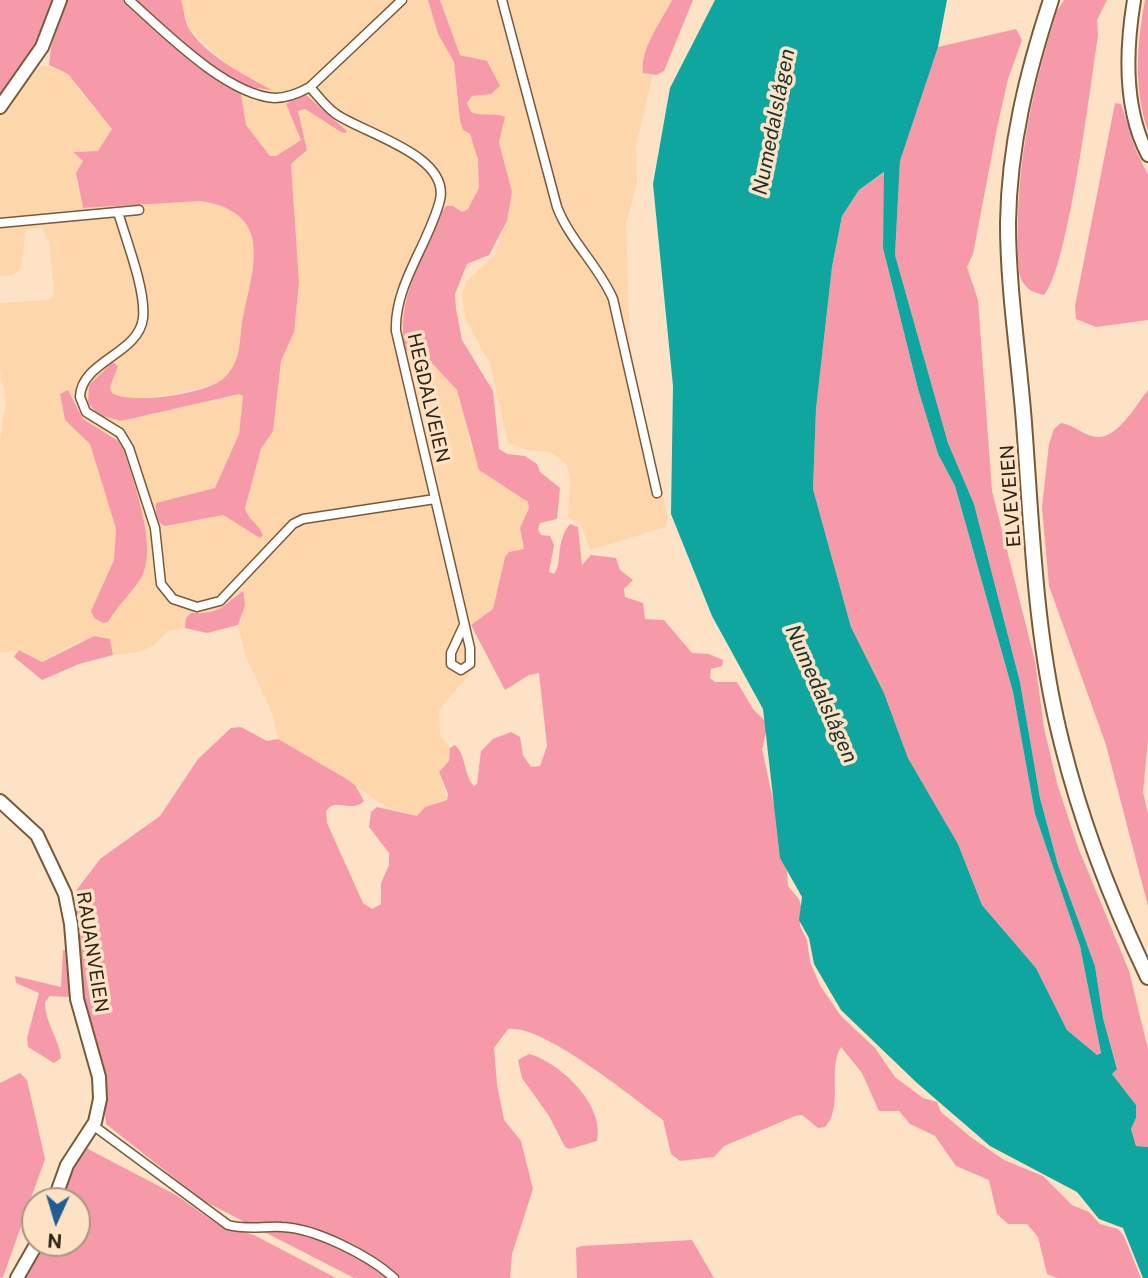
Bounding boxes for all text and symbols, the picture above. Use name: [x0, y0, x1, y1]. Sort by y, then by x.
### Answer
water label: Numedalslågen: [747, 47, 801, 197]
street label: HEGDALVEIEN: [402, 331, 454, 465]
street label: ELVEVEIEN: [996, 444, 1026, 548]
water label: Numedalslågen: [779, 621, 863, 767]
street label: RAUANVEIEN: [71, 890, 113, 1014]
north arrow: [21, 1187, 91, 1257]
text: N: [47, 1229, 63, 1252]

